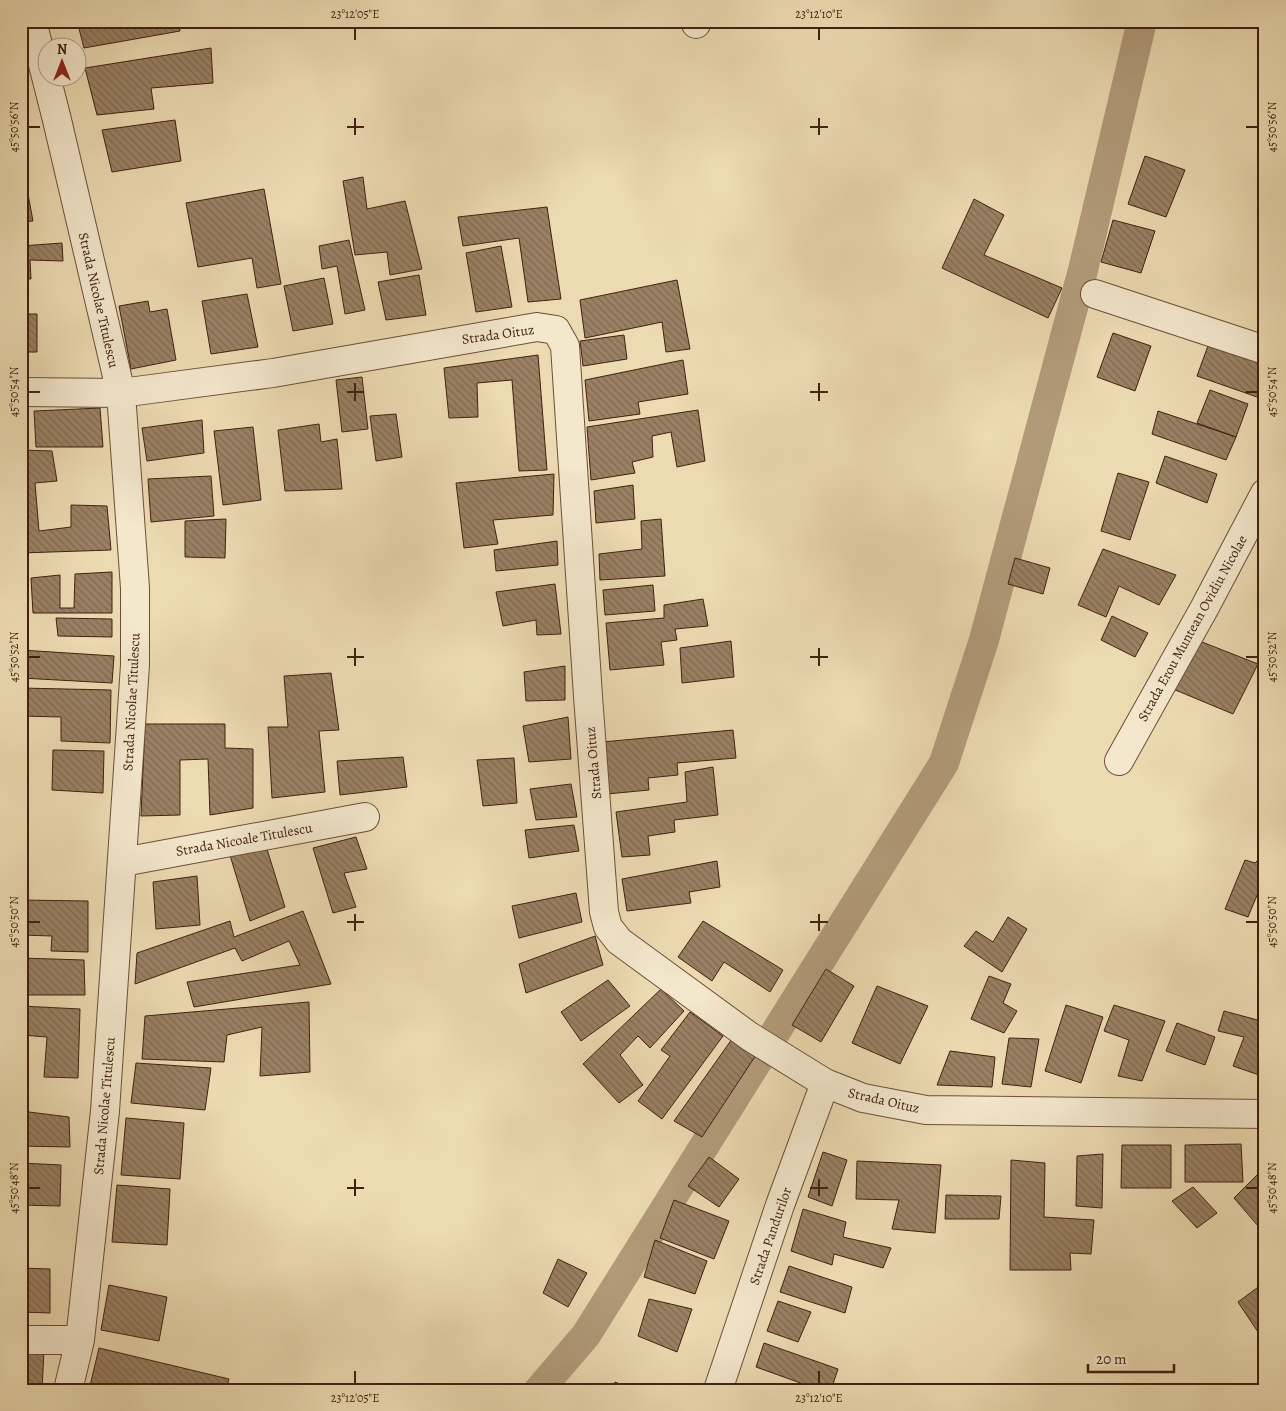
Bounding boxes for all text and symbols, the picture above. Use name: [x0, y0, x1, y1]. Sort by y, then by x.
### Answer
text: 23°12'05"E: [331, 6, 379, 22]
text: 23°12'10"E: [795, 6, 843, 22]
north arrow: [38, 38, 88, 88]
text: N: [57, 40, 67, 59]
text: 45°50'56"N: [6, 101, 22, 152]
text: 45°50'56"N: [1264, 101, 1280, 152]
street label: Strada Nicolae Titulescu: [74, 231, 123, 370]
street label: Strada Oituz: [461, 320, 535, 349]
text: 45°50'54"N: [6, 366, 22, 417]
text: 45°50'54"N: [1264, 366, 1280, 417]
street label: Strada Erou Muntean Ovidiu Nicolae: [1133, 532, 1252, 725]
text: 45°50'52"N: [6, 631, 22, 682]
text: 45°50'52"N: [1264, 631, 1280, 682]
street label: Strada Nicolae Titulescu: [118, 632, 145, 772]
street label: Strada Oituz: [581, 726, 606, 800]
street label: Strada Nicoale Titulescu: [174, 818, 314, 861]
text: 45°50'50"N: [6, 896, 22, 948]
text: 45°50'50"N: [1264, 896, 1280, 948]
street label: Strada Nicolae Titulescu: [89, 1036, 120, 1176]
street label: Strada Oituz: [846, 1083, 922, 1118]
text: 45°50'48"N: [6, 1162, 22, 1214]
text: 45°50'48"N: [1264, 1162, 1280, 1214]
street label: Strada Pandurilor: [745, 1184, 796, 1288]
scale bar: [1088, 1341, 1175, 1373]
text: 20 m: [1096, 1349, 1127, 1369]
text: 23°12'05"E: [331, 1390, 379, 1406]
text: 23°12'10"E: [795, 1390, 843, 1406]

